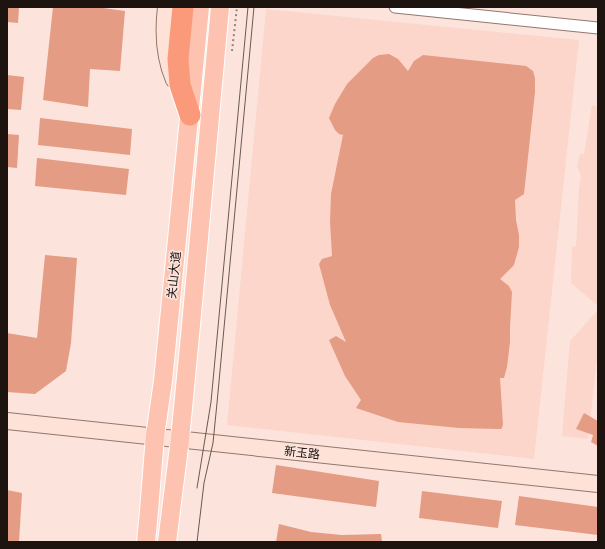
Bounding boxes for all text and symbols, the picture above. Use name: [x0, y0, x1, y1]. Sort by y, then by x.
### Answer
street label: 关山大道: [165, 250, 183, 300]
street label: 新玉路: [283, 444, 321, 462]

